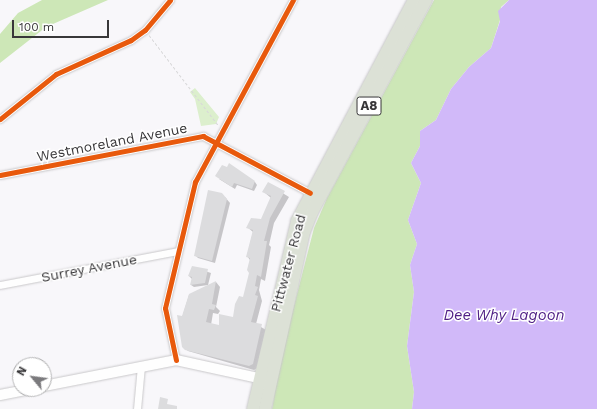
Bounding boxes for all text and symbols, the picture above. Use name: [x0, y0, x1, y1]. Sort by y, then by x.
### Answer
scale bar: [14, 12, 111, 38]
text: 100 m: [19, 20, 54, 34]
road number: A8: [356, 95, 382, 117]
street label: Westmoreland Avenue: [35, 119, 189, 165]
street label: Pittwater Road: [267, 212, 309, 314]
street label: Surrey Avenue: [39, 250, 139, 286]
water label: Dee Why Lagoon: [443, 307, 565, 325]
north arrow: [12, 357, 52, 397]
text: N: [14, 365, 30, 378]

